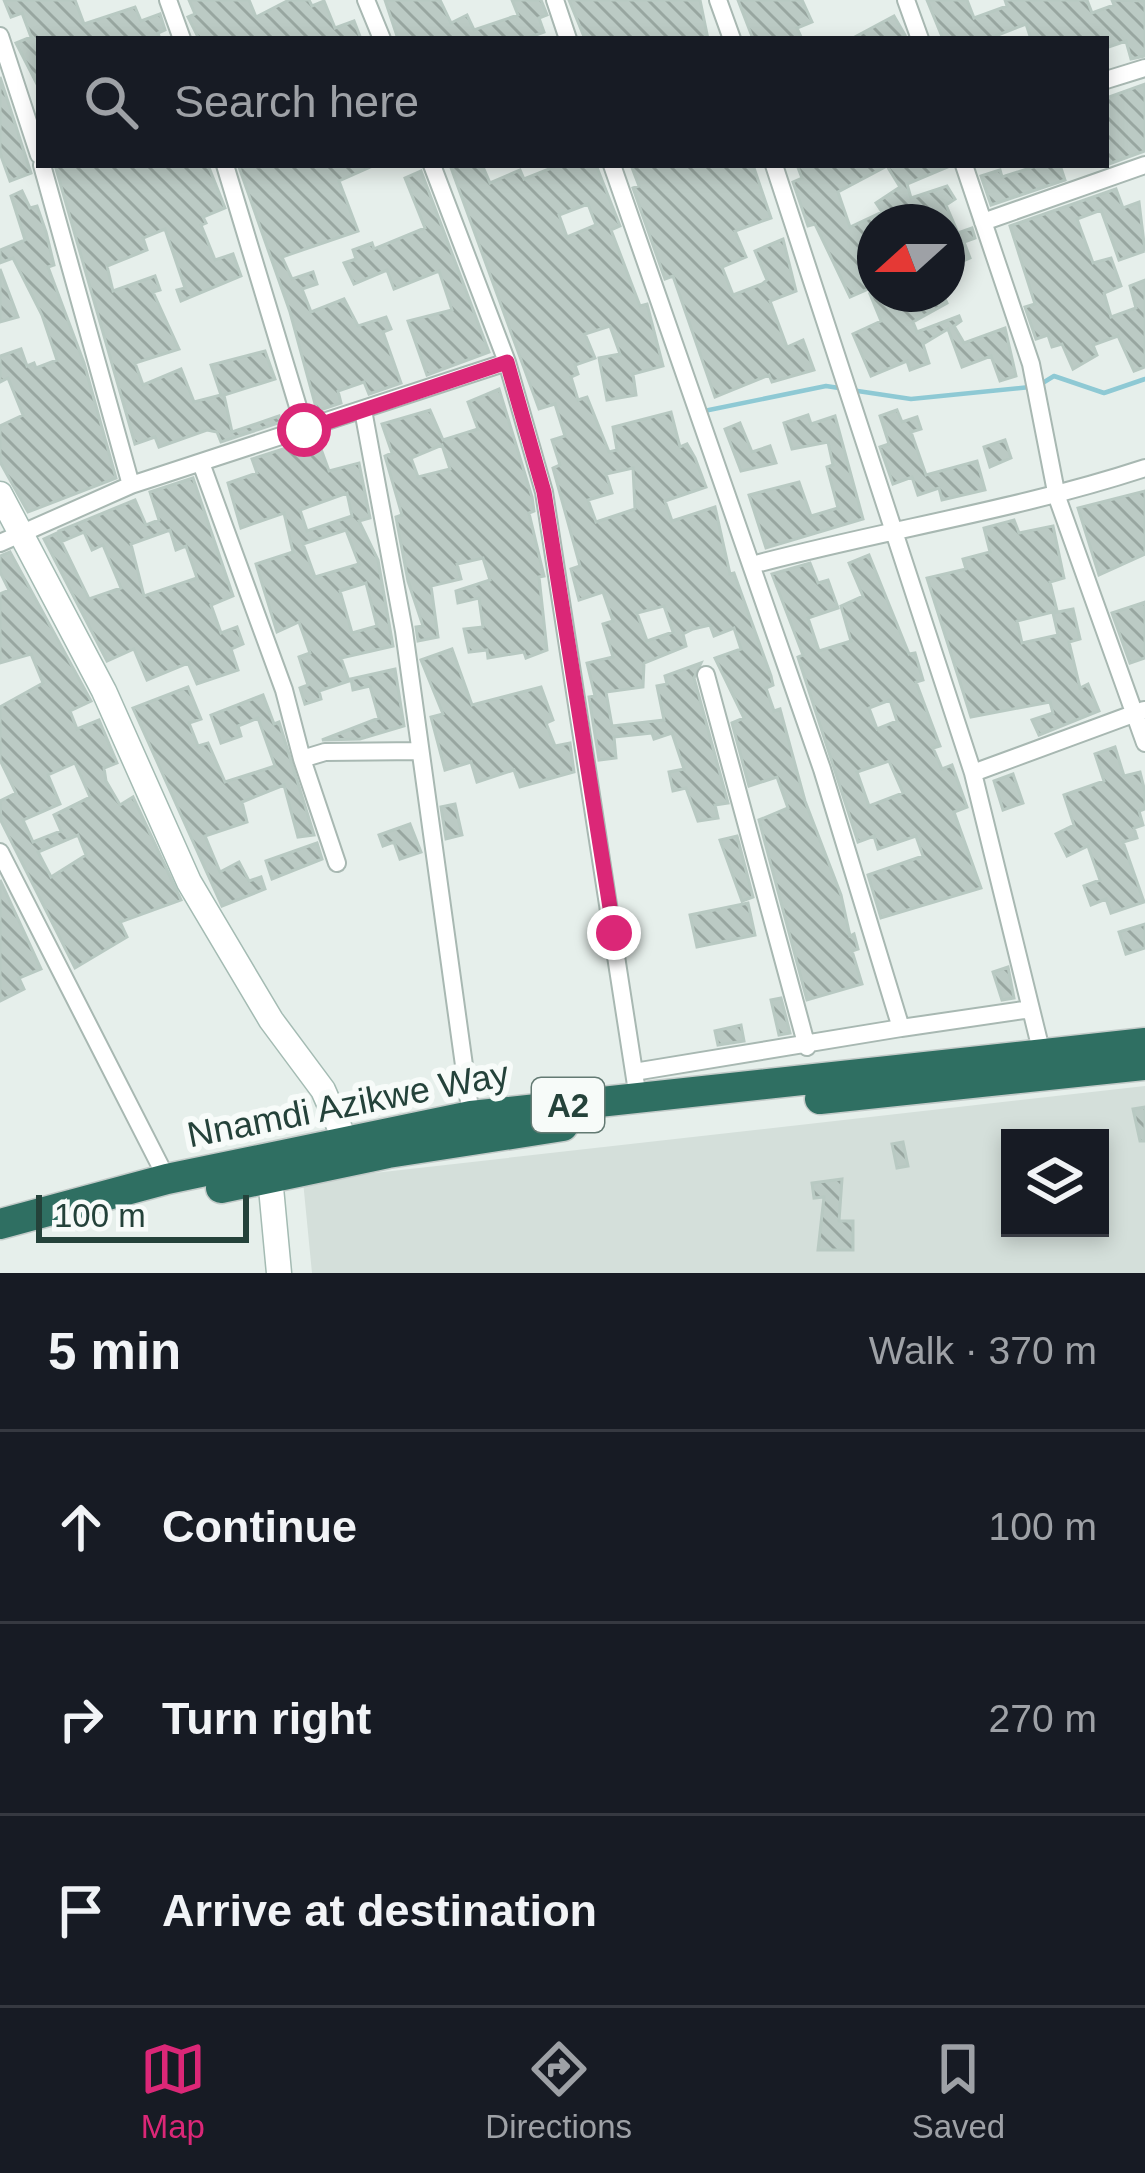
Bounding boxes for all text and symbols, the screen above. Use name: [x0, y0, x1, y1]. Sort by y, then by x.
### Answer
search box: [36, 36, 1109, 168]
icon: search: [78, 69, 144, 135]
text: Search here: [174, 76, 419, 127]
north arrow: [857, 204, 965, 312]
route start: [277, 403, 331, 457]
route end: [587, 906, 641, 960]
street label: Nnamdi Azikwe Way: [184, 1053, 512, 1155]
road number: A2: [532, 1078, 604, 1132]
map controls: [1001, 1129, 1109, 1237]
button: layers: [1001, 1129, 1109, 1237]
scale bar: [36, 1189, 249, 1242]
text: 100 m: [54, 1197, 146, 1234]
text: 5 min: [48, 1323, 181, 1380]
text: Walk · 370 m: [869, 1329, 1097, 1372]
icon: ahead: [48, 1494, 114, 1560]
text: Continue: [162, 1501, 357, 1552]
text: 100 m: [989, 1505, 1097, 1548]
icon: right: [48, 1686, 114, 1752]
text: Turn right: [162, 1693, 371, 1744]
text: 270 m: [989, 1697, 1097, 1740]
icon: arrive: [48, 1878, 114, 1944]
text: Arrive at destination: [162, 1885, 597, 1936]
tab: Map: [140, 2036, 206, 2146]
tab: Directions: [485, 2036, 632, 2146]
tab: Saved: [912, 2036, 1005, 2146]

